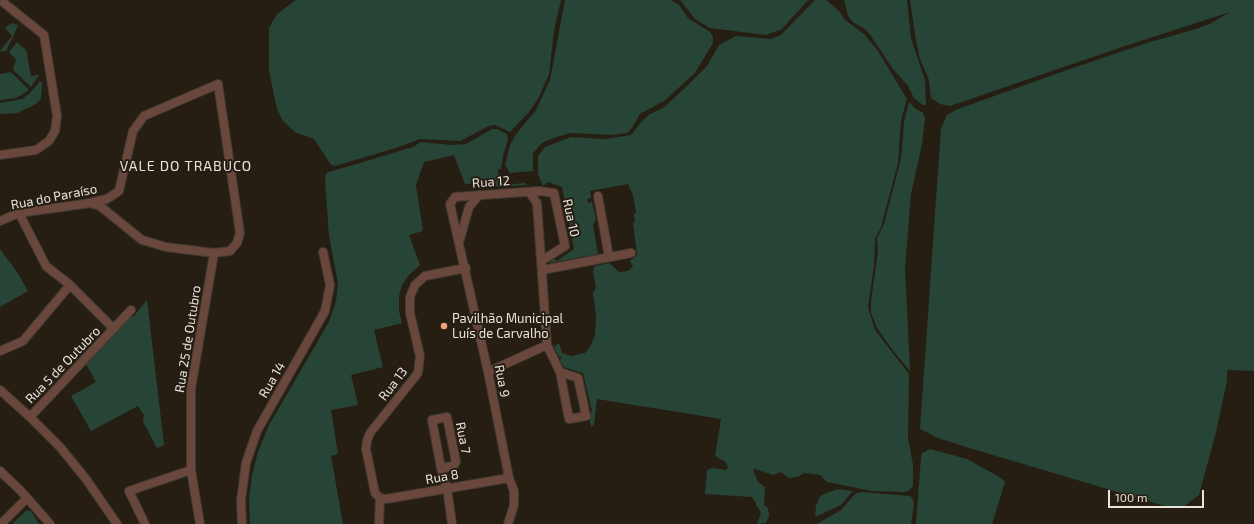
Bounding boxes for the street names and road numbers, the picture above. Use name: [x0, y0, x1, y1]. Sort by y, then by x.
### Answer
street label: Rua 12: [472, 173, 510, 191]
street label: Rua do Paraíso: [10, 181, 98, 213]
street label: Rua 10: [559, 198, 583, 238]
street label: Rua 25 de Outubro: [172, 284, 204, 394]
street label: Rua 5 de Outubro: [22, 323, 104, 407]
street label: Rua 14: [256, 359, 288, 401]
street label: Rua 9: [491, 363, 513, 399]
street label: Rua 13: [375, 364, 411, 404]
street label: Rua 7: [452, 421, 474, 455]
street label: Rua 8: [424, 466, 460, 488]

